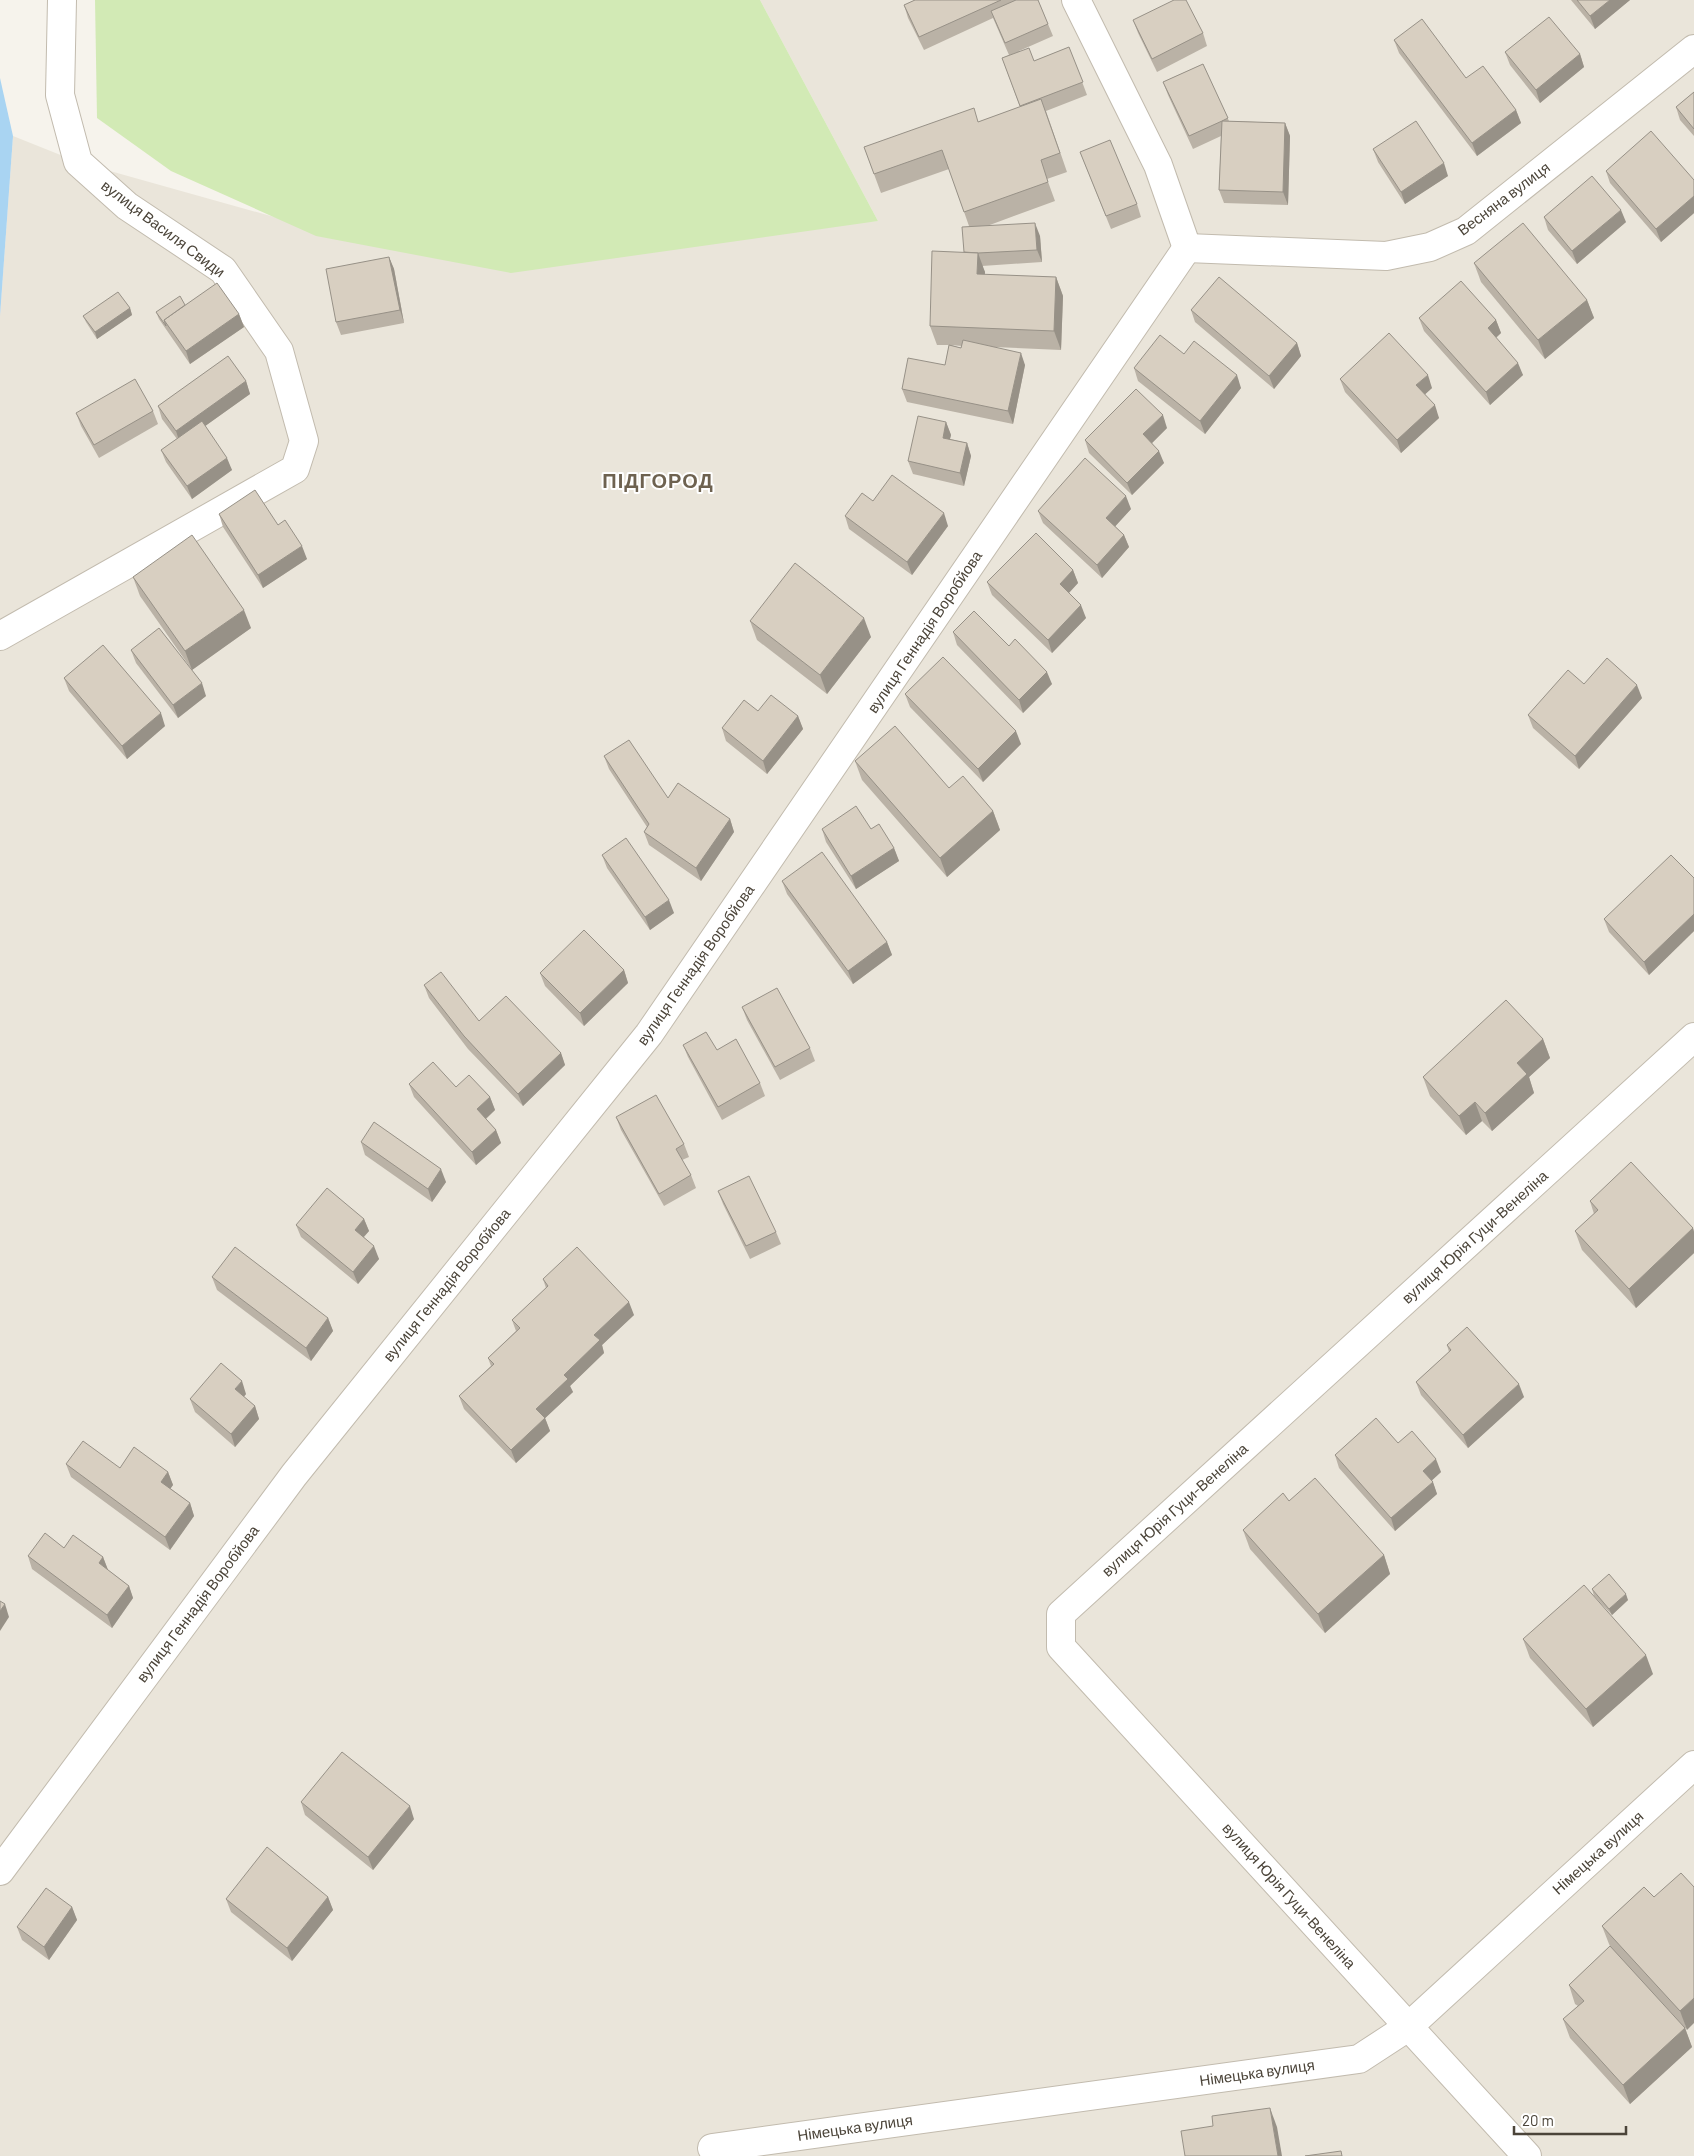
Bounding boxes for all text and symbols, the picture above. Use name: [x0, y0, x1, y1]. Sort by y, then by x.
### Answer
street label: Весняна вулиця: [1454, 158, 1553, 239]
street label: вулиця Василя Свиди: [98, 176, 229, 281]
district label: ПІДГОРОД: [602, 468, 714, 492]
street label: вулиця Геннадія Воробйова: [863, 546, 986, 716]
street label: вулиця Геннадія Воробйова: [633, 880, 758, 1048]
street label: вулиця Юрія Гуци-Венеліна: [1398, 1165, 1552, 1307]
street label: вулиця Геннадія Воробйова: [379, 1204, 514, 1365]
street label: вулиця Юрія Гуци-Венеліна: [1098, 1438, 1252, 1580]
street label: вулиця Геннадія Воробйова: [132, 1521, 262, 1685]
street label: Німецька вулиця: [1548, 1807, 1647, 1898]
street label: вулиця Юрія Гуци-Венеліна: [1219, 1819, 1361, 1973]
street label: Німецька вулиця: [1198, 2055, 1316, 2089]
scale bar: [1514, 2104, 1626, 2136]
street label: Німецька вулиця: [796, 2110, 914, 2144]
text: 20 m: [1522, 2111, 1554, 2129]

